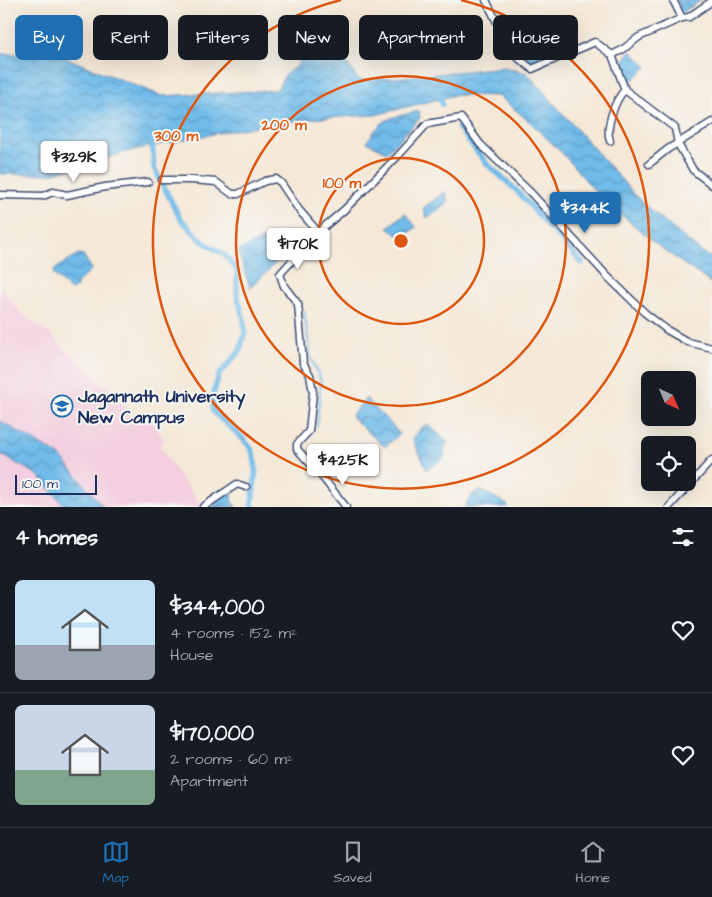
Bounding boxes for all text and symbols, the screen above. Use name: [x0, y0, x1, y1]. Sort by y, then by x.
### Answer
chip: Buy: [15, 15, 83, 60]
chip: Rent: [93, 15, 168, 60]
chip: Filters: [178, 15, 268, 60]
chip: New: [278, 15, 349, 60]
chip: Apartment: [359, 15, 483, 60]
chip: House: [493, 15, 578, 60]
text: 200 m: [260, 115, 307, 136]
text: 300 m: [153, 126, 198, 147]
pin: $329K: [39, 140, 109, 183]
text: $329K: [52, 146, 97, 168]
text: 100 m: [323, 173, 362, 194]
pin: $344K: [550, 192, 620, 234]
text: $344K: [561, 197, 609, 219]
pin: $170K: [263, 228, 333, 270]
centre of rings: [392, 232, 410, 250]
text: $170K: [278, 233, 318, 255]
north arrow: [641, 371, 696, 426]
map controls: [641, 371, 696, 491]
place label: Jagannath University New Campus: [77, 384, 246, 430]
school or university icon: Jagannath University New Campus: [50, 394, 74, 418]
button: locate: [641, 436, 696, 491]
pin: $425K: [308, 444, 378, 486]
text: $425K: [318, 449, 368, 471]
scale bar: [15, 472, 98, 495]
text: 100 m: [22, 474, 58, 494]
text: 4 homes: [15, 523, 98, 552]
icon: filters: [669, 523, 697, 551]
text: $344,000: [170, 593, 264, 622]
icon: home: [55, 600, 115, 660]
icon: heart: [669, 616, 697, 644]
text: 4 rooms · 152 m²: [170, 622, 297, 644]
text: House: [170, 644, 214, 666]
text: $170,000: [170, 719, 254, 748]
icon: home: [55, 725, 115, 785]
icon: heart: [669, 741, 697, 769]
text: 2 rooms · 60 m²: [170, 748, 293, 770]
text: Apartment: [170, 770, 248, 792]
tab: Map: [102, 838, 130, 888]
tab: Saved: [334, 838, 372, 888]
tab: Home: [575, 838, 610, 888]

